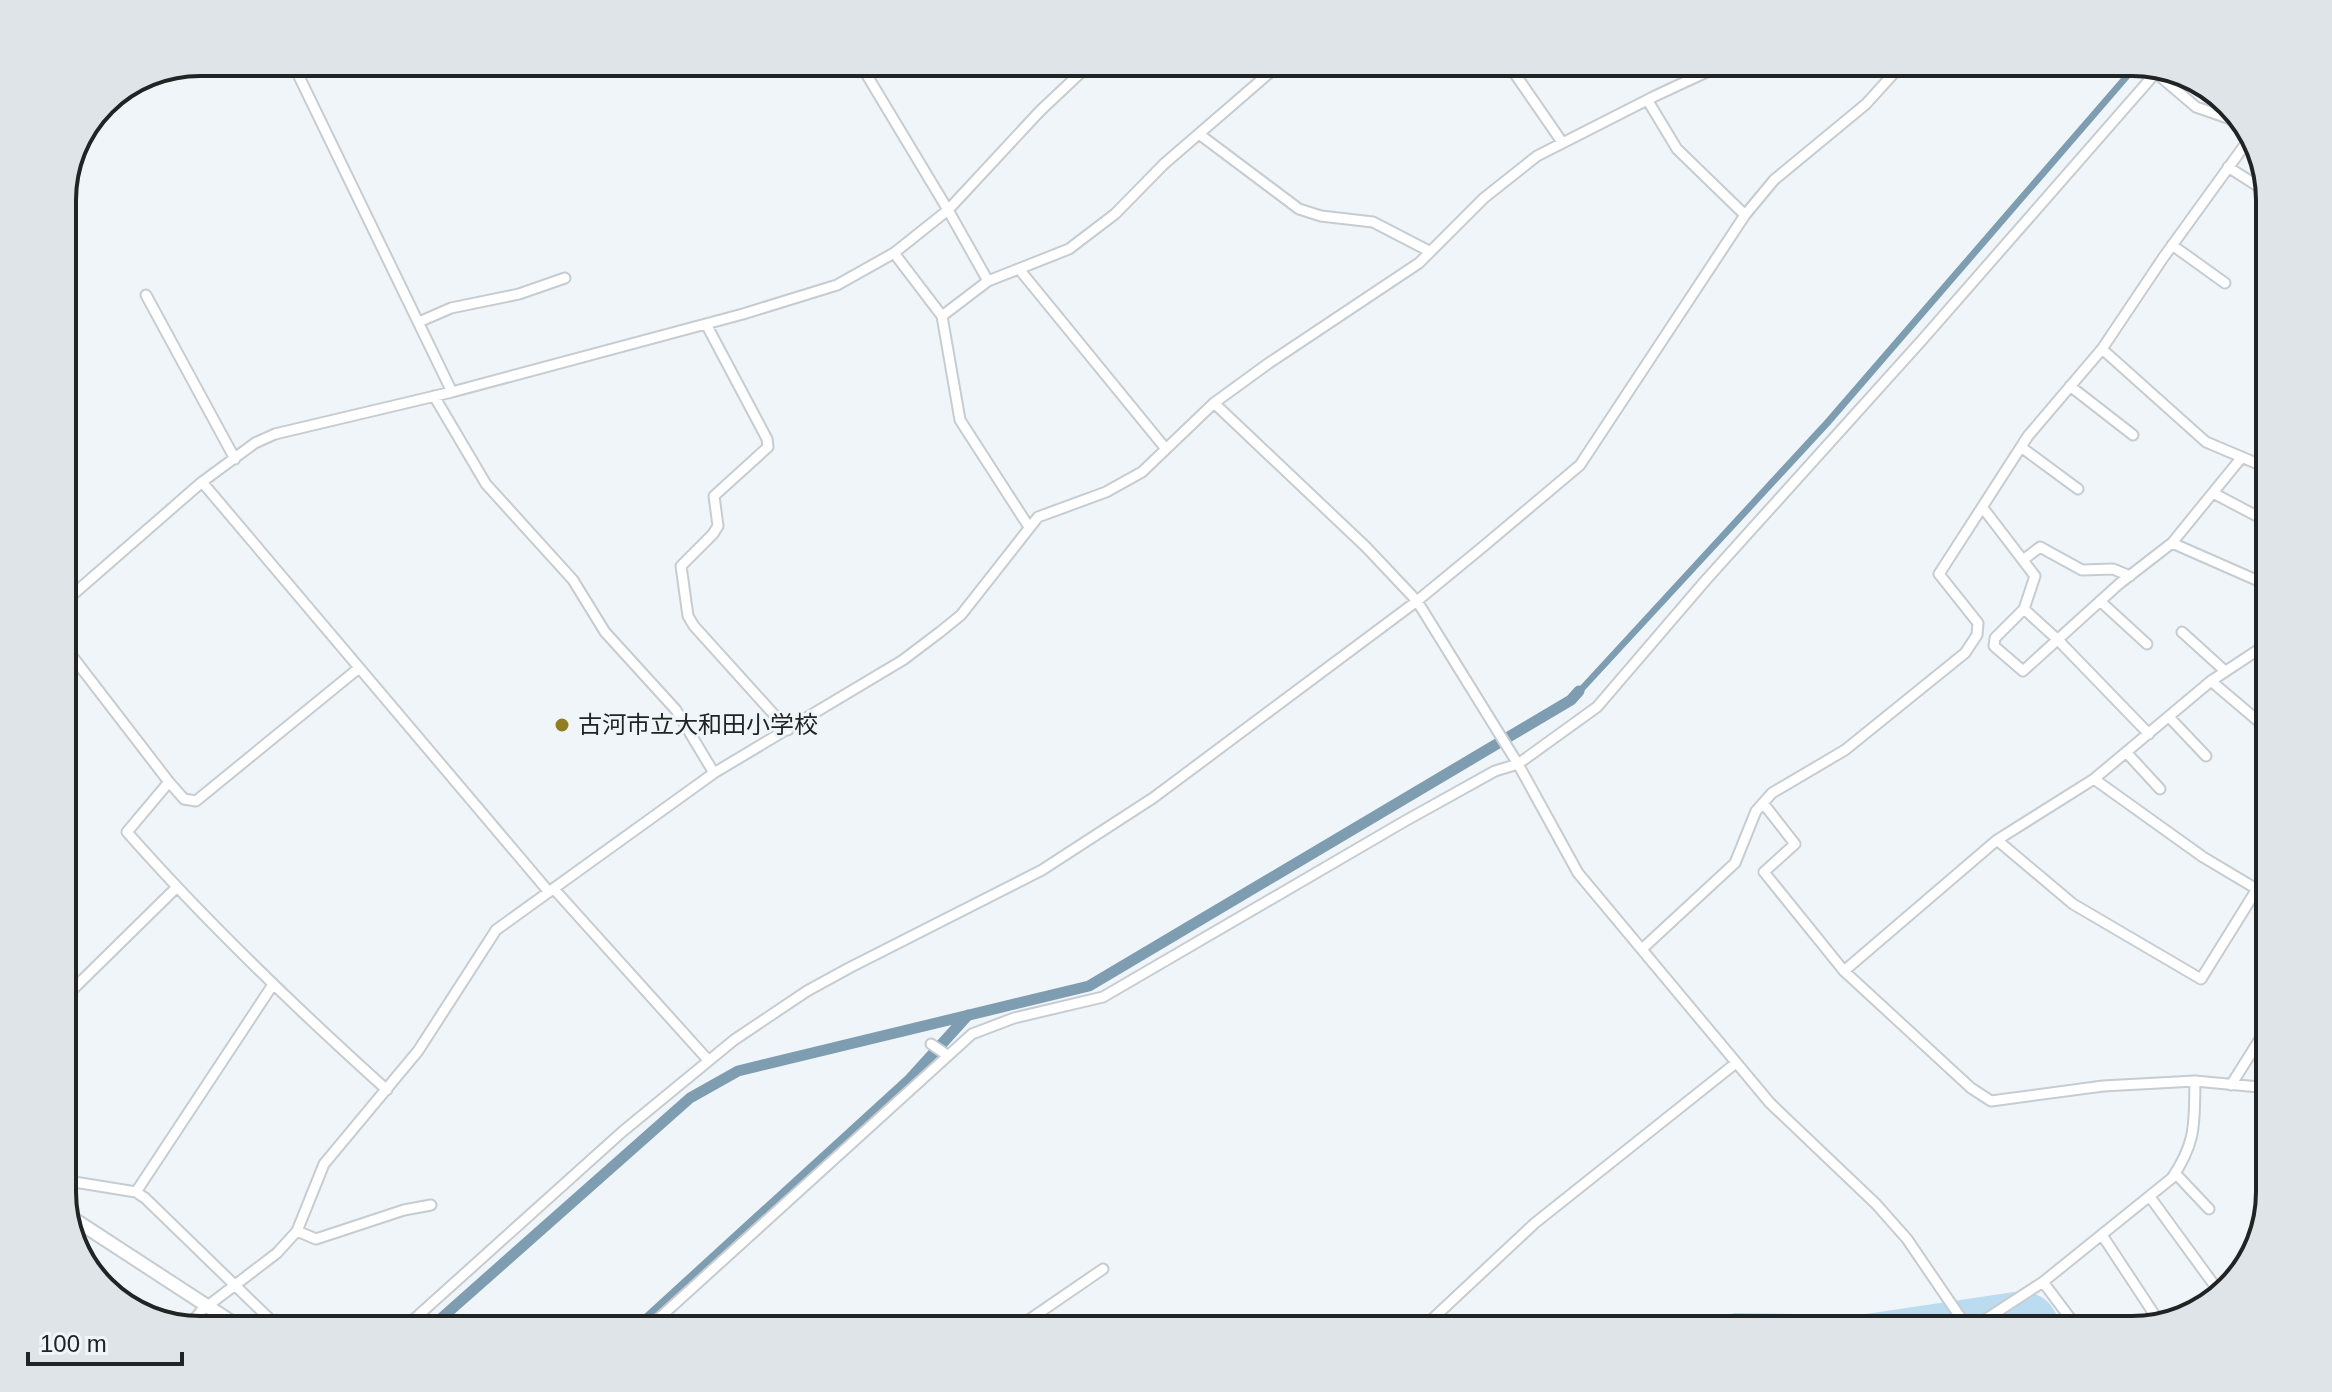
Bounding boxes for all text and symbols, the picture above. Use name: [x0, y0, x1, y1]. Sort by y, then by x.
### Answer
place label: 古河市立大和田小学校: [578, 711, 818, 738]
marker: 古河市立大和田小学校: [553, 716, 571, 734]
scale bar: [28, 1316, 182, 1366]
text: 100 m: [40, 1330, 107, 1357]

